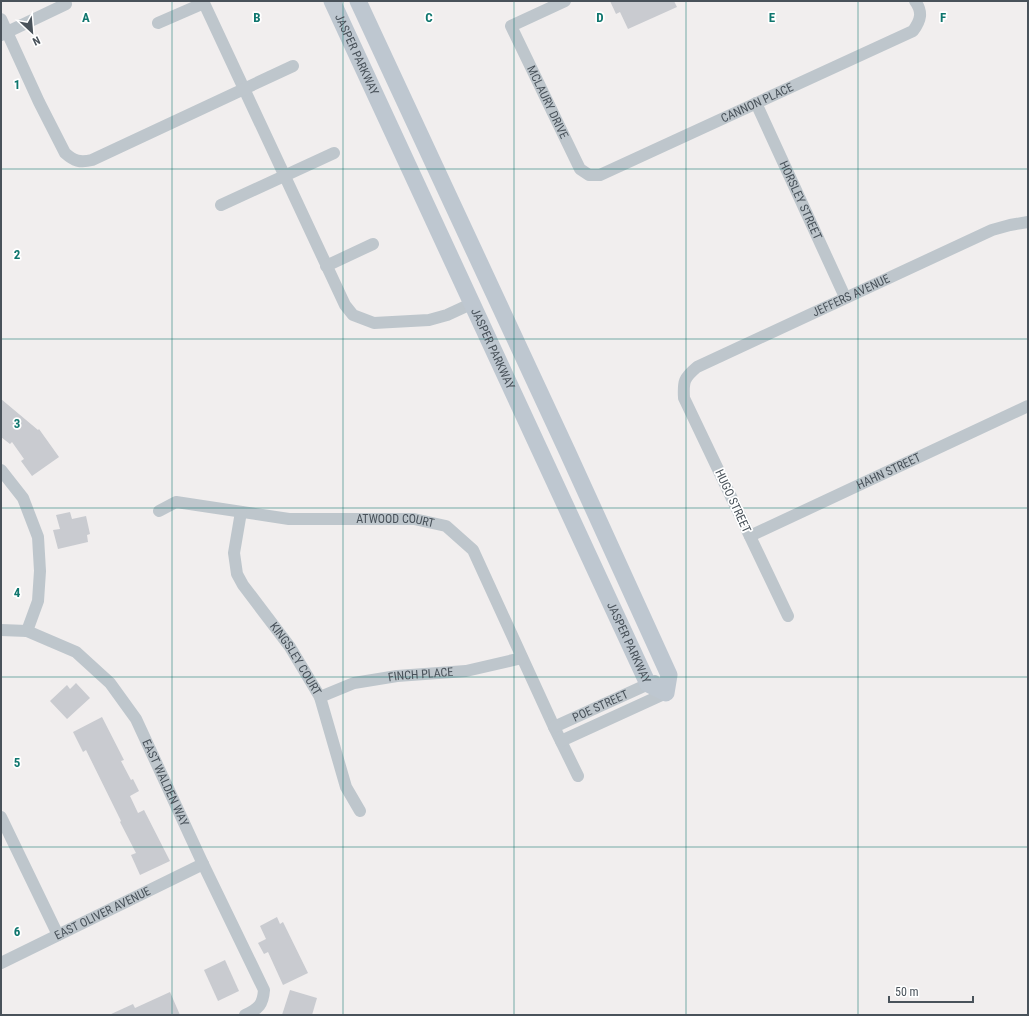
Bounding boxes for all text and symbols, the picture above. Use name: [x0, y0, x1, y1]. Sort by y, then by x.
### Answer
text: A: [82, 10, 90, 25]
text: B: [253, 10, 261, 25]
text: C: [425, 10, 433, 25]
text: D: [596, 10, 604, 25]
text: E: [769, 10, 776, 25]
text: F: [940, 10, 946, 25]
north arrow: [12, 12, 52, 52]
street label: JASPER PARKWAY: [332, 12, 382, 98]
text: N: [30, 33, 42, 48]
street label: MCLAURY DRIVE: [524, 63, 571, 141]
text: 1: [14, 77, 20, 92]
street label: CANNON PLACE: [719, 80, 796, 125]
street label: HORSLEY STREET: [776, 159, 825, 242]
text: 2: [14, 247, 21, 262]
street label: JEFFERS AVENUE: [810, 271, 892, 320]
street label: JASPER PARKWAY: [468, 306, 518, 392]
text: 3: [14, 416, 20, 431]
street label: HAHN STREET: [854, 450, 923, 492]
street label: HUGO STREET: [712, 467, 754, 535]
street label: ATWOOD COURT: [356, 512, 436, 530]
text: 4: [14, 585, 21, 600]
street label: JASPER PARKWAY: [604, 600, 654, 686]
street label: KINGSLEY COURT: [267, 620, 324, 698]
street label: FINCH PLACE: [387, 665, 454, 684]
street label: POE STREET: [570, 687, 631, 725]
street label: EAST WALDEN WAY: [139, 737, 192, 829]
text: 5: [14, 755, 21, 770]
street label: EAST OLIVER AVENUE: [52, 884, 153, 943]
text: 6: [14, 924, 21, 939]
scale bar: [889, 978, 973, 1004]
text: 50 m: [895, 985, 919, 999]

